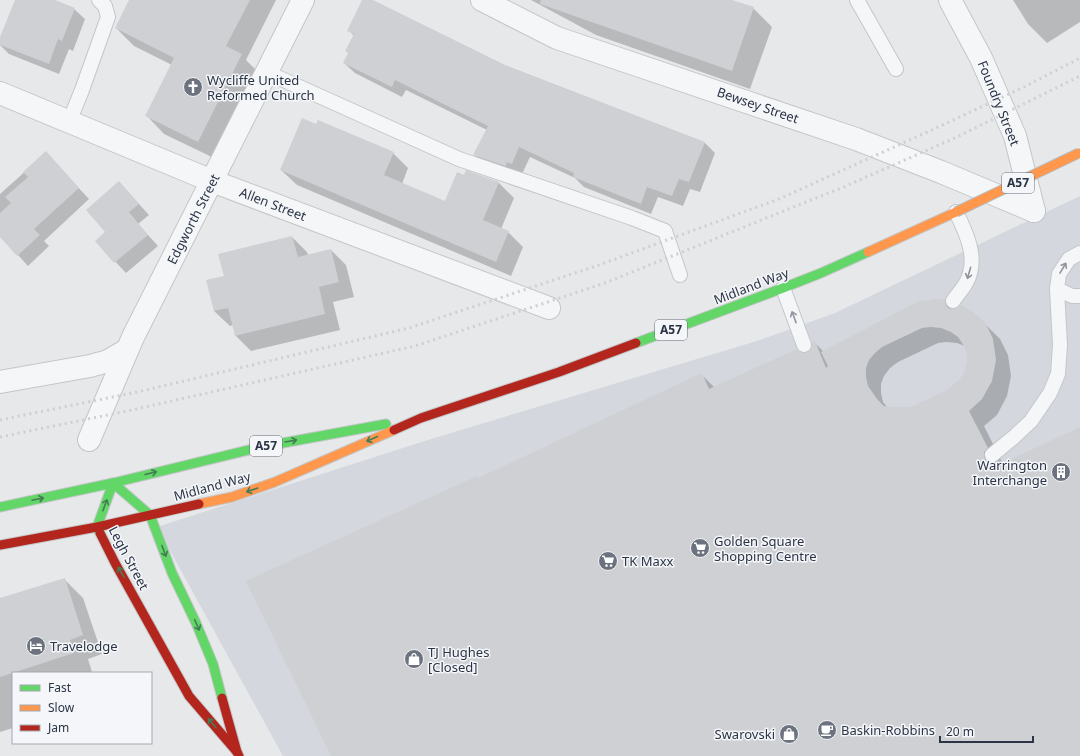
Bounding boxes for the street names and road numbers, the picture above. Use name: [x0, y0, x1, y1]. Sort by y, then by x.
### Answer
street label: Foundry Street: [974, 58, 1024, 149]
street label: Bewsey Street: [715, 83, 802, 128]
street label: Edgworth Street: [162, 171, 224, 267]
road number: A57: [1002, 173, 1034, 193]
street label: Allen Street: [237, 183, 309, 225]
street label: Midland Way: [711, 263, 791, 309]
road number: A57: [655, 320, 687, 340]
road number: A57: [250, 436, 282, 456]
street label: Midland Way: [172, 467, 253, 505]
street label: Legh Street: [105, 523, 153, 593]

